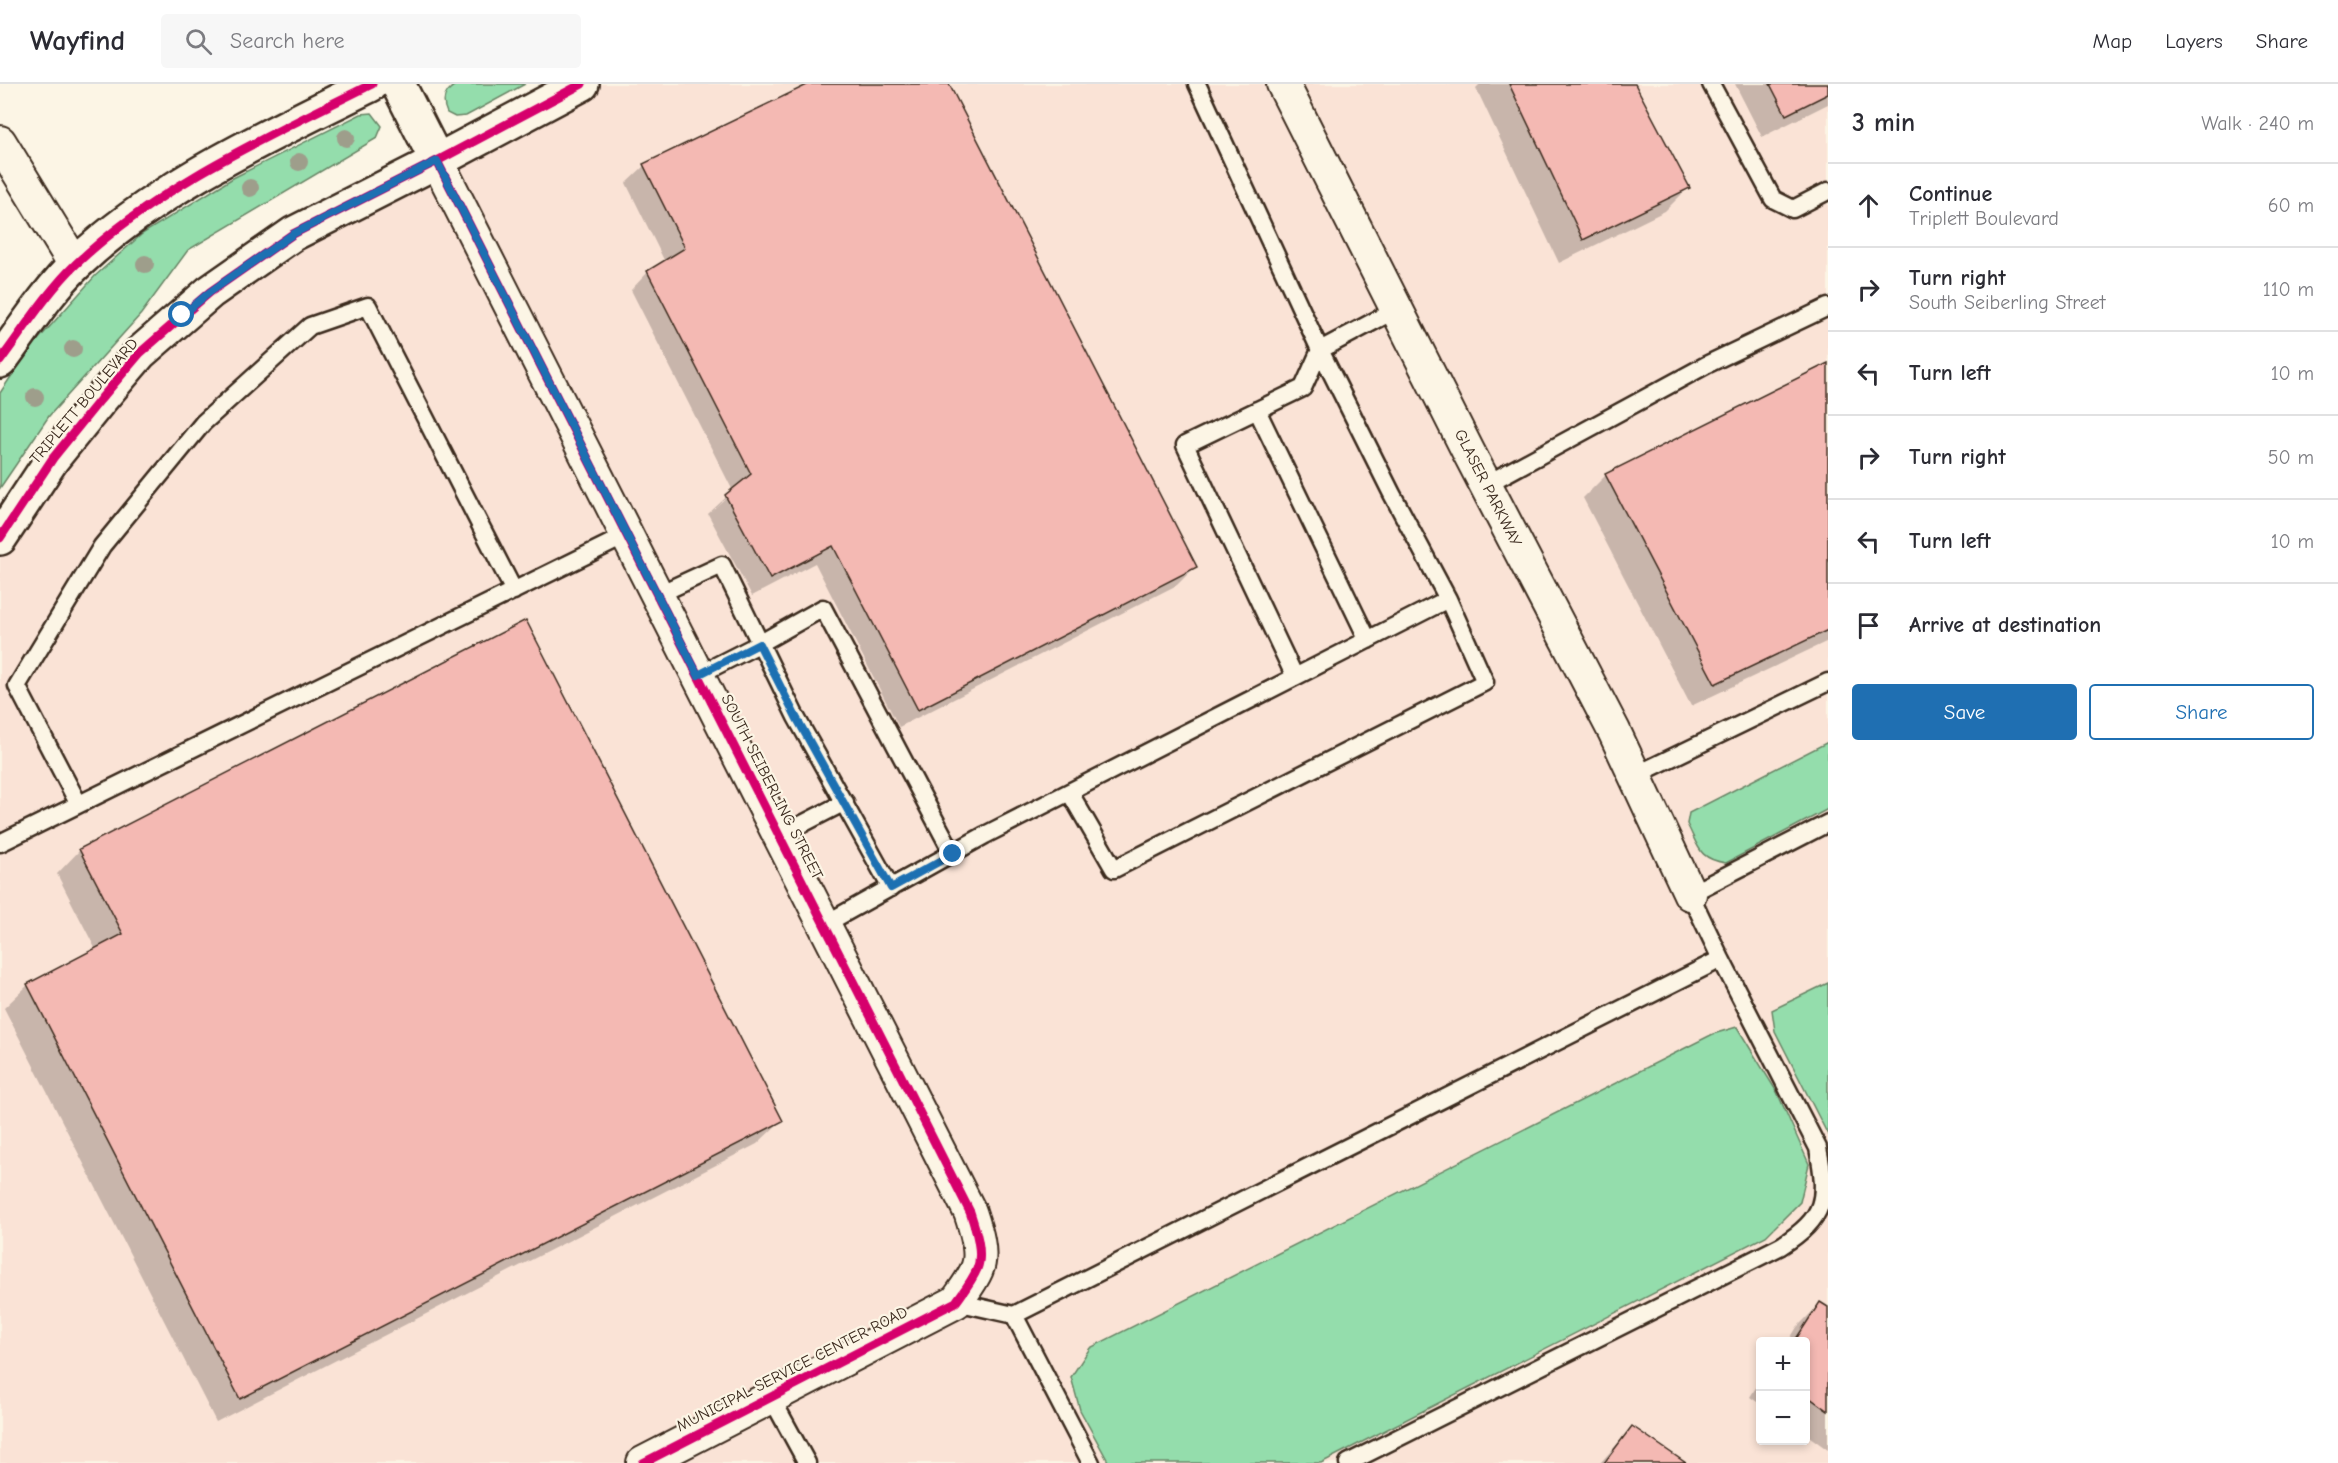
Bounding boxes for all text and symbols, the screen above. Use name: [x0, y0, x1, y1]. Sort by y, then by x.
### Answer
search box: [161, 14, 581, 68]
text: Wayfind: [30, 25, 125, 57]
icon: search: [182, 25, 215, 58]
text: Search here: [230, 28, 345, 54]
text: Map: [2093, 29, 2132, 53]
text: Layers: [2165, 29, 2223, 53]
text: Share: [2256, 29, 2308, 53]
text: 3 min: [1852, 108, 1915, 138]
text: Walk · 240 m: [2201, 112, 2314, 135]
text: Continue: [1909, 181, 1992, 207]
icon: ahead: [1852, 189, 1885, 222]
text: 60 m: [2268, 194, 2314, 217]
text: Triplett Boulevard: [1909, 207, 2059, 230]
text: Turn right: [1909, 265, 2006, 291]
icon: right: [1852, 273, 1885, 306]
text: 110 m: [2263, 278, 2314, 301]
text: South Seiberling Street: [1909, 291, 2106, 314]
route start: [168, 301, 194, 327]
street label: TRIPLETT BOULEVARD: [26, 334, 142, 468]
icon: left: [1852, 357, 1885, 390]
text: Turn left: [1909, 360, 1991, 386]
text: 10 m: [2271, 362, 2314, 385]
street label: GLASER PARKWAY: [1451, 426, 1526, 550]
icon: right: [1852, 441, 1885, 474]
text: Turn right: [1909, 444, 2006, 470]
text: 50 m: [2268, 446, 2314, 469]
icon: left: [1852, 525, 1885, 558]
text: Turn left: [1909, 528, 1991, 554]
text: 10 m: [2271, 530, 2314, 553]
icon: arrive: [1852, 609, 1885, 642]
text: Arrive at destination: [1909, 612, 2101, 638]
button: Save: [1852, 684, 2077, 740]
button: Share: [2089, 684, 2314, 740]
street label: SOUTH SEIBERLING STREET: [717, 691, 827, 883]
route end: [939, 840, 965, 866]
street label: MUNICIPAL SERVICE CENTER ROAD: [673, 1303, 911, 1435]
map controls: [1756, 1337, 1810, 1445]
button: +: [1756, 1337, 1810, 1391]
button: −: [1756, 1391, 1810, 1445]

